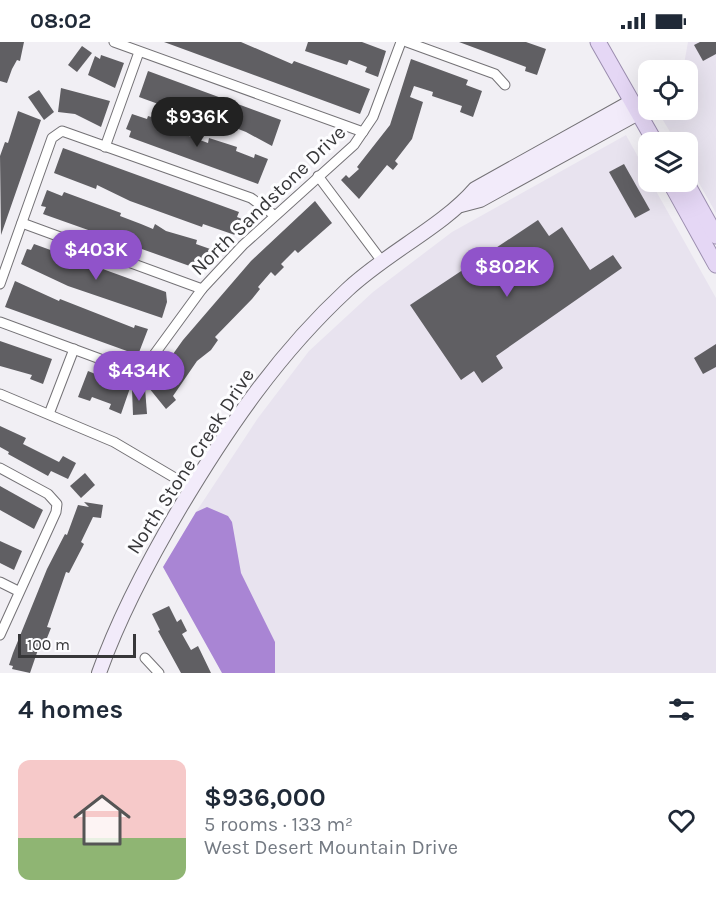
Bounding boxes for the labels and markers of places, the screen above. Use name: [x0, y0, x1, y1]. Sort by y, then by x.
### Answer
pin: $936K: [155, 97, 239, 148]
pin: $403K: [54, 230, 138, 281]
pin: $802K: [465, 247, 549, 298]
pin: $434K: [97, 351, 181, 402]

